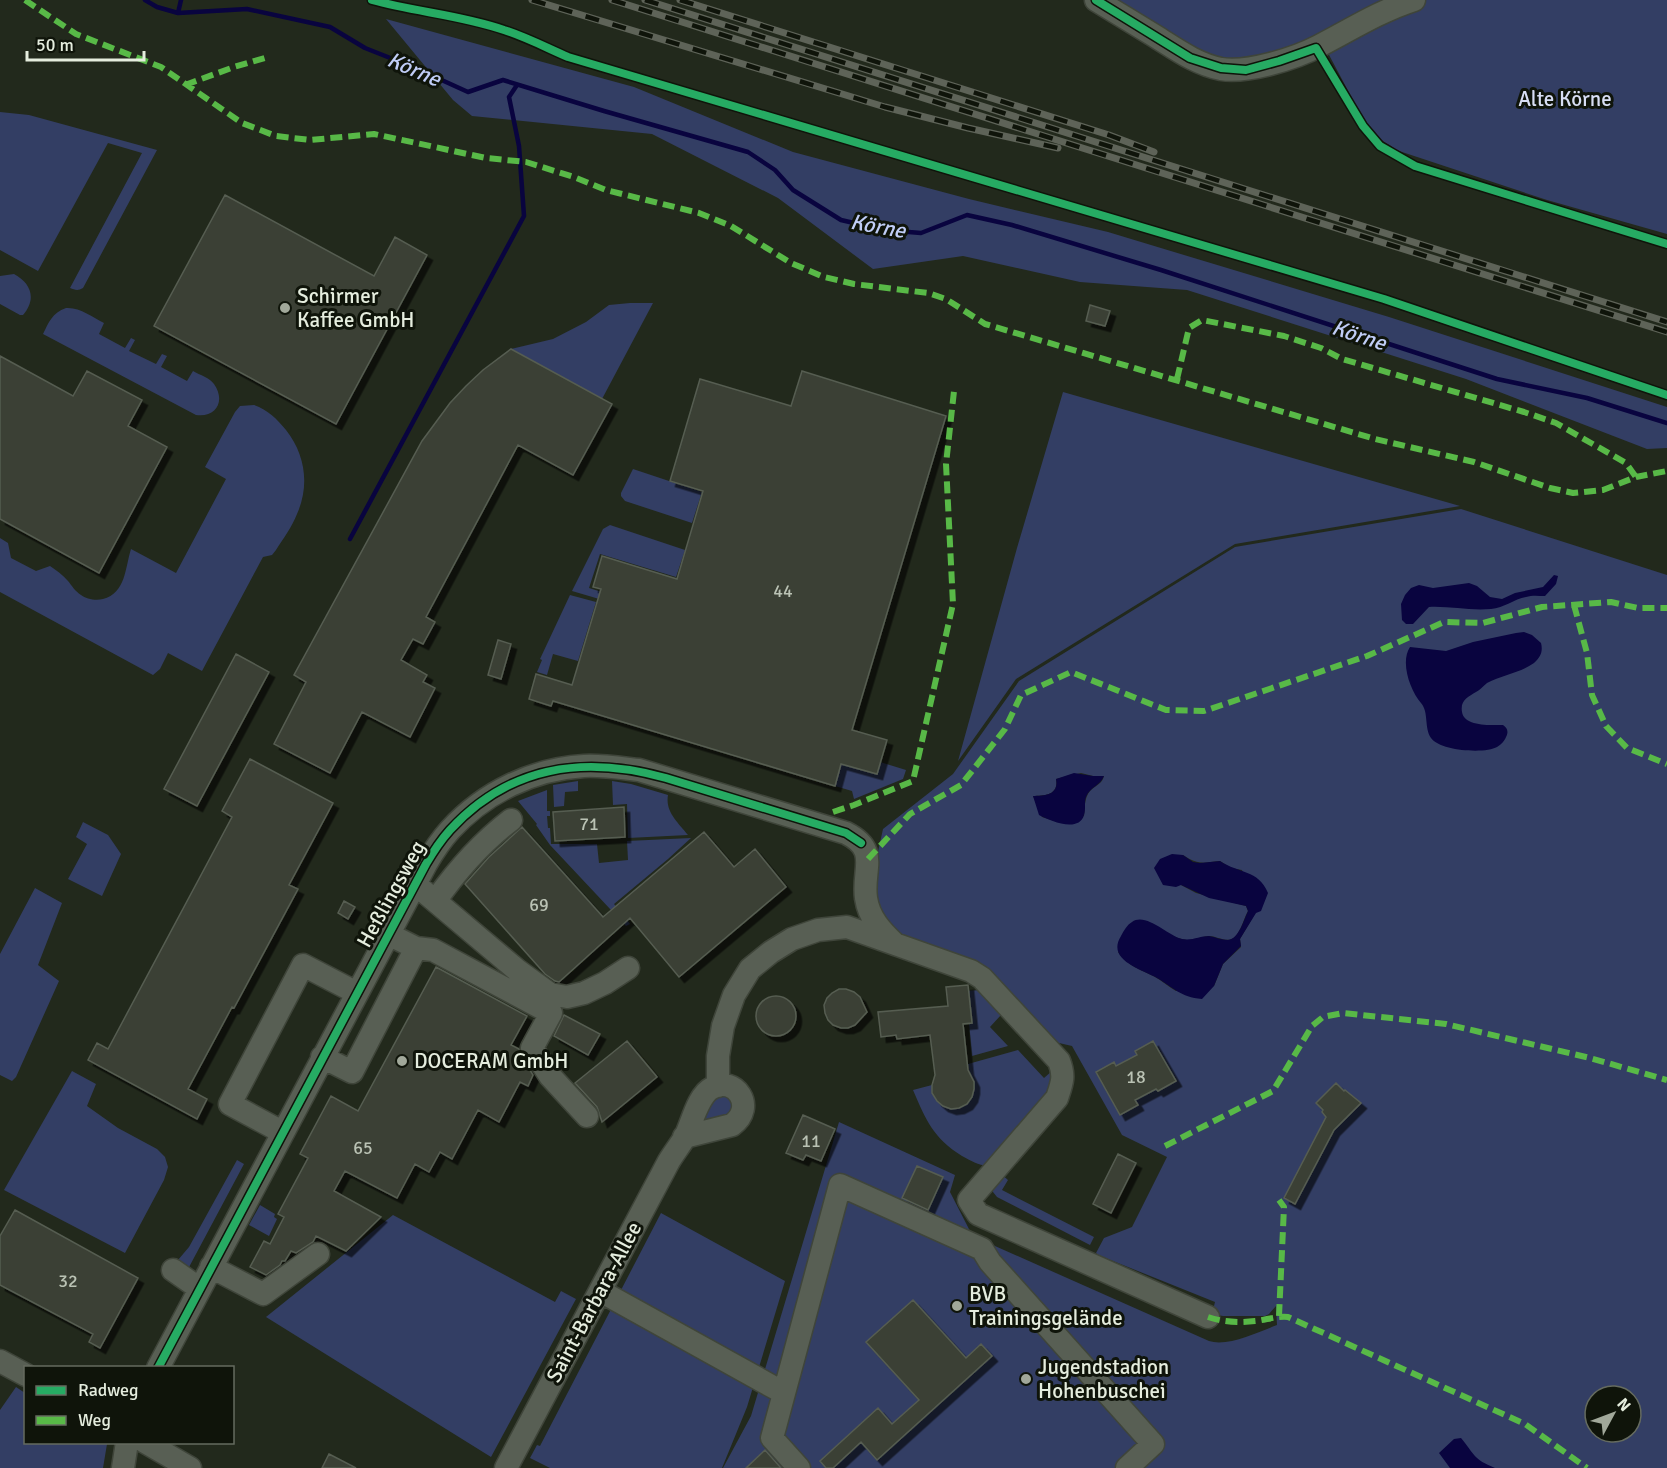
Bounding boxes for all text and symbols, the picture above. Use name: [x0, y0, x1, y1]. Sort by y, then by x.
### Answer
scale bar: [27, 24, 144, 62]
text: 50 m: [36, 34, 74, 56]
water label: Körne: [383, 46, 446, 93]
park label: Alte Körne: [1518, 86, 1612, 112]
water label: Körne: [848, 208, 909, 244]
place label: Schirmer Kaffee GmbH: [297, 283, 415, 333]
marker: Schirmer Kaffee GmbH: [278, 301, 292, 315]
water label: Körne: [1329, 314, 1390, 357]
house number: 44: [773, 580, 793, 602]
house number: 71: [579, 813, 599, 835]
street label: Heßlingsweg: [351, 836, 431, 952]
house number: 69: [529, 894, 549, 916]
place label: DOCERAM GmbH: [414, 1048, 569, 1074]
marker: DOCERAM GmbH: [395, 1054, 409, 1068]
house number: 18: [1126, 1066, 1146, 1088]
house number: 11: [801, 1130, 821, 1152]
house number: 65: [353, 1137, 373, 1159]
street label: Saint-Barbara-Allee: [541, 1217, 647, 1387]
house number: 32: [58, 1270, 78, 1292]
place label: BVB Trainingsgelände: [969, 1281, 1123, 1331]
marker: BVB Trainingsgelände: [950, 1299, 964, 1313]
place label: Jugendstadion Hohenbuschei: [1038, 1354, 1169, 1404]
legend: [24, 1366, 234, 1444]
marker: Jugendstadion Hohenbuschei: [1019, 1372, 1033, 1386]
text: Radweg: [78, 1379, 139, 1401]
north arrow: [1583, 1384, 1643, 1444]
text: N: [1612, 1394, 1635, 1416]
text: Weg: [78, 1409, 111, 1431]

